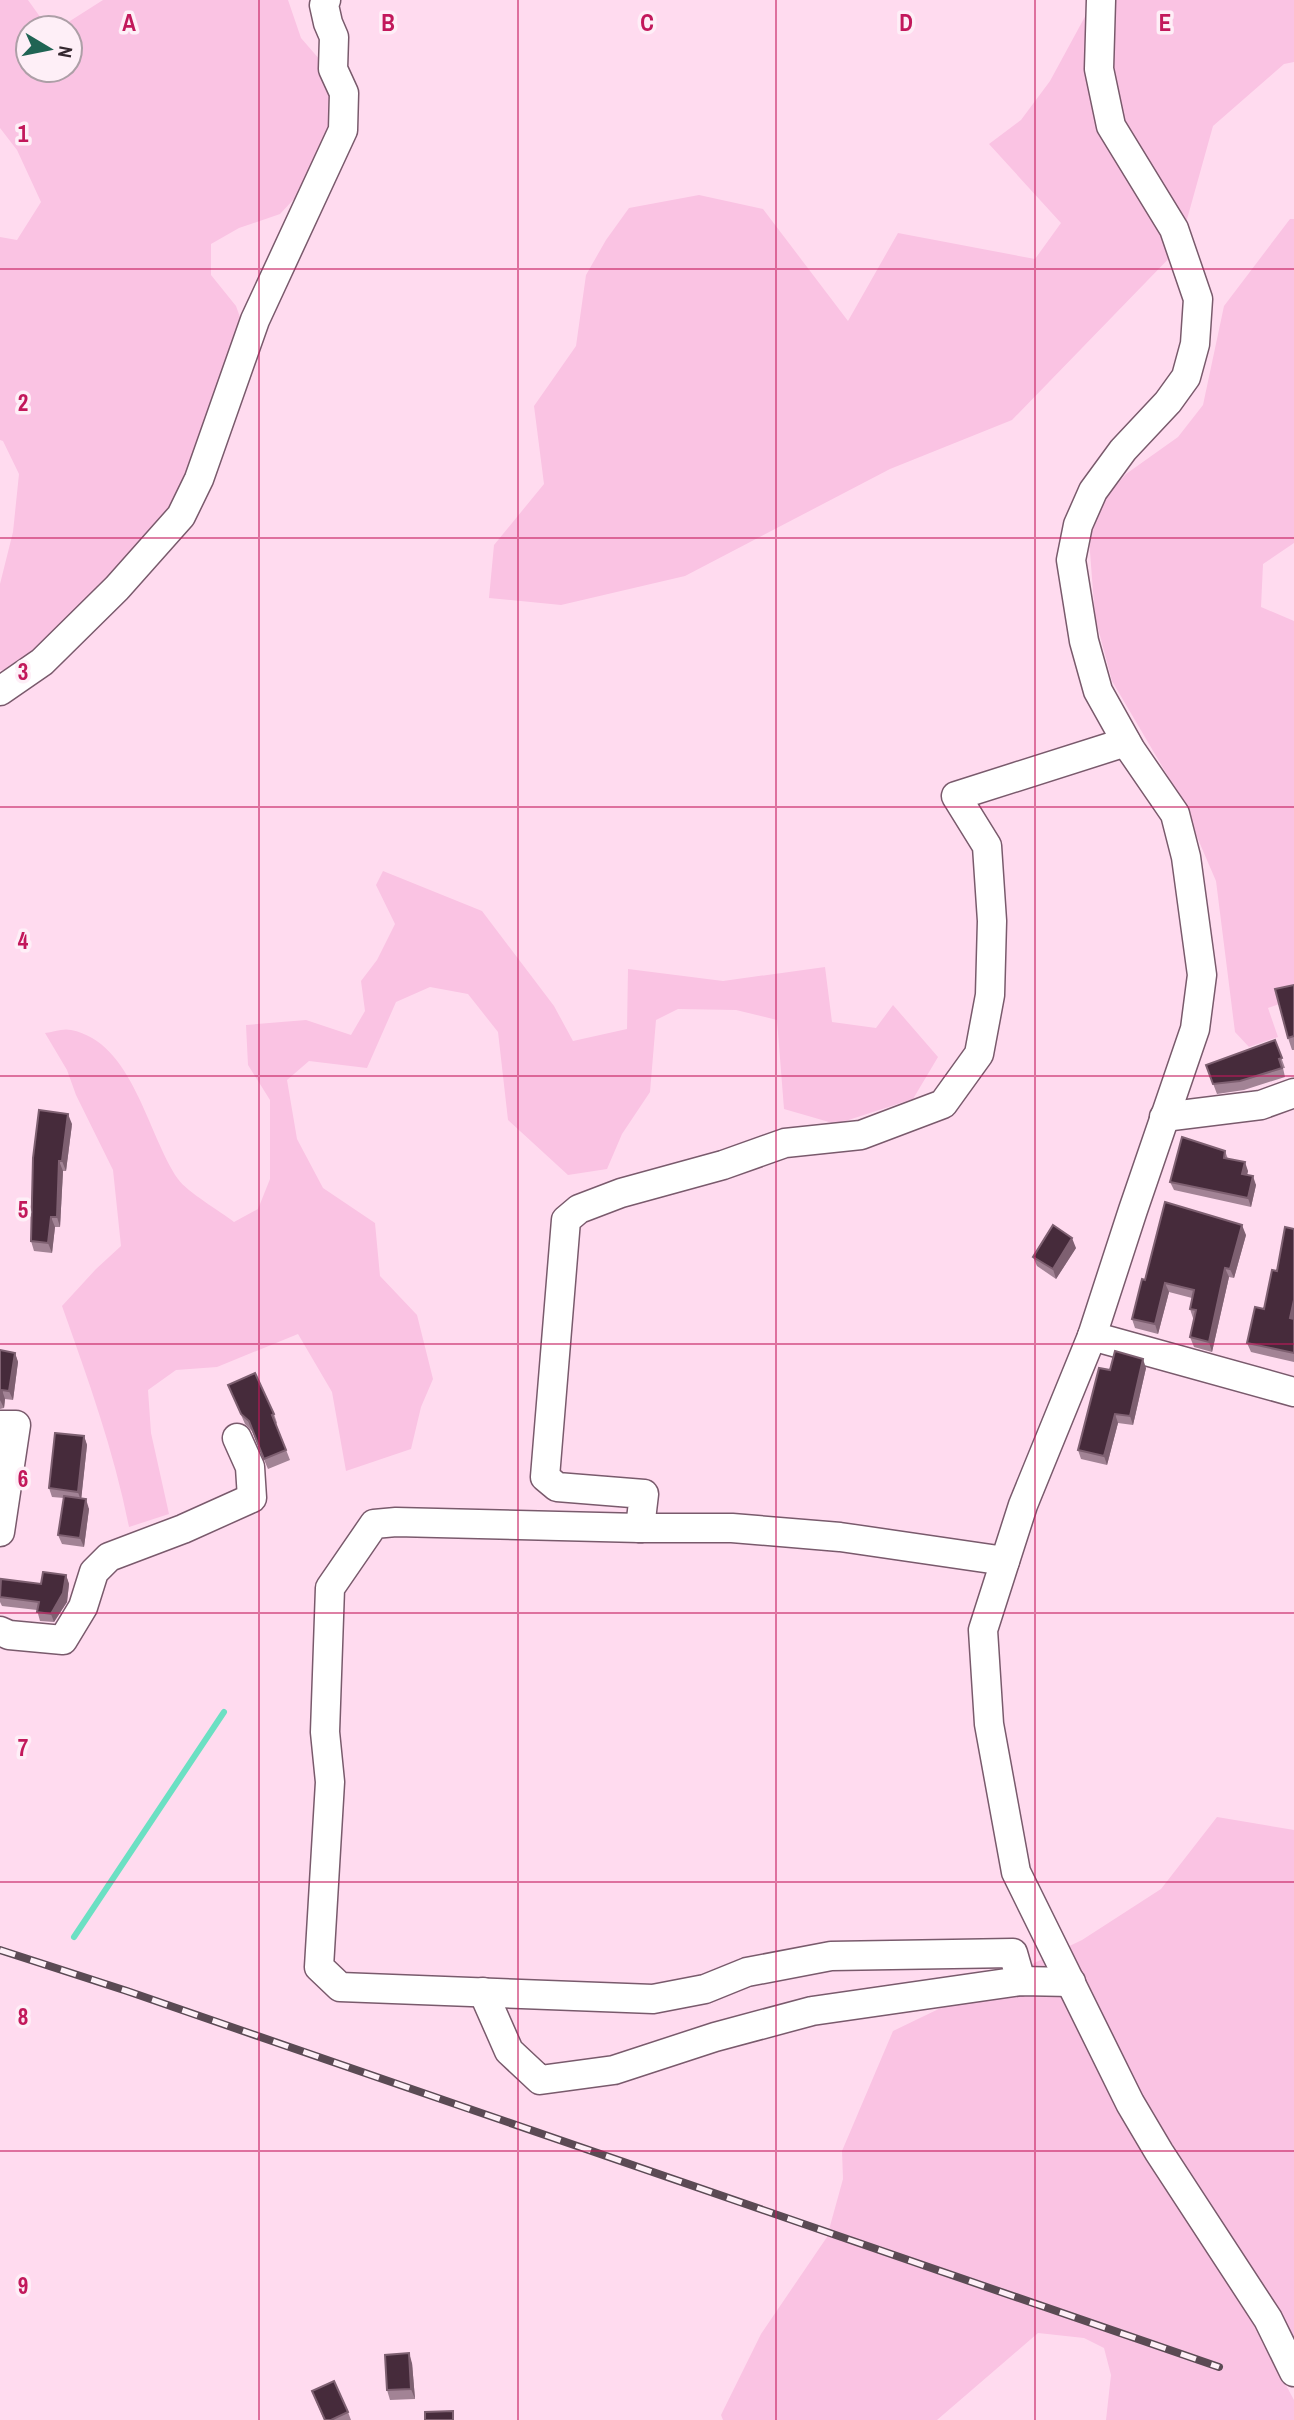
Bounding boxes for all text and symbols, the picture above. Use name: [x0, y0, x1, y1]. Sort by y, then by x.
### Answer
text: A: [122, 7, 136, 38]
text: B: [381, 7, 395, 38]
text: C: [640, 7, 654, 38]
text: D: [899, 7, 913, 38]
text: E: [1159, 7, 1171, 38]
north arrow: [14, 14, 84, 84]
text: N: [52, 44, 80, 60]
text: 1: [18, 118, 29, 149]
text: 2: [18, 387, 28, 418]
text: 3: [18, 656, 28, 687]
text: 4: [18, 925, 29, 956]
text: 5: [18, 1194, 28, 1225]
text: 6: [18, 1463, 28, 1494]
text: 7: [18, 1732, 28, 1763]
text: 8: [18, 2001, 28, 2032]
text: 9: [18, 2270, 28, 2301]

